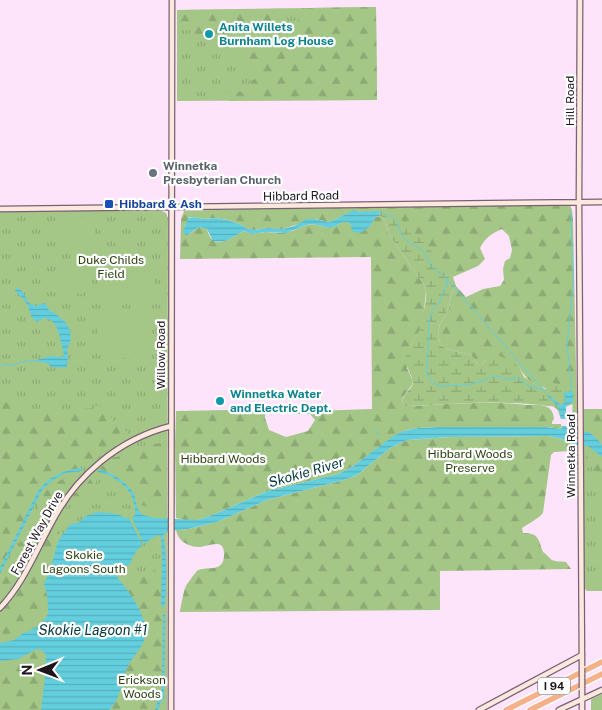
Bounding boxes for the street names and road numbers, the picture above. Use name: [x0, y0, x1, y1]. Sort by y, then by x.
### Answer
street label: Hill Road: [563, 76, 577, 126]
street label: Hibbard Road: [263, 188, 339, 204]
street label: Willow Road: [154, 321, 168, 389]
street label: Winnetka Road: [564, 414, 578, 498]
street label: Forest Way Drive: [8, 488, 66, 577]
road number: I 94: [538, 678, 570, 694]

